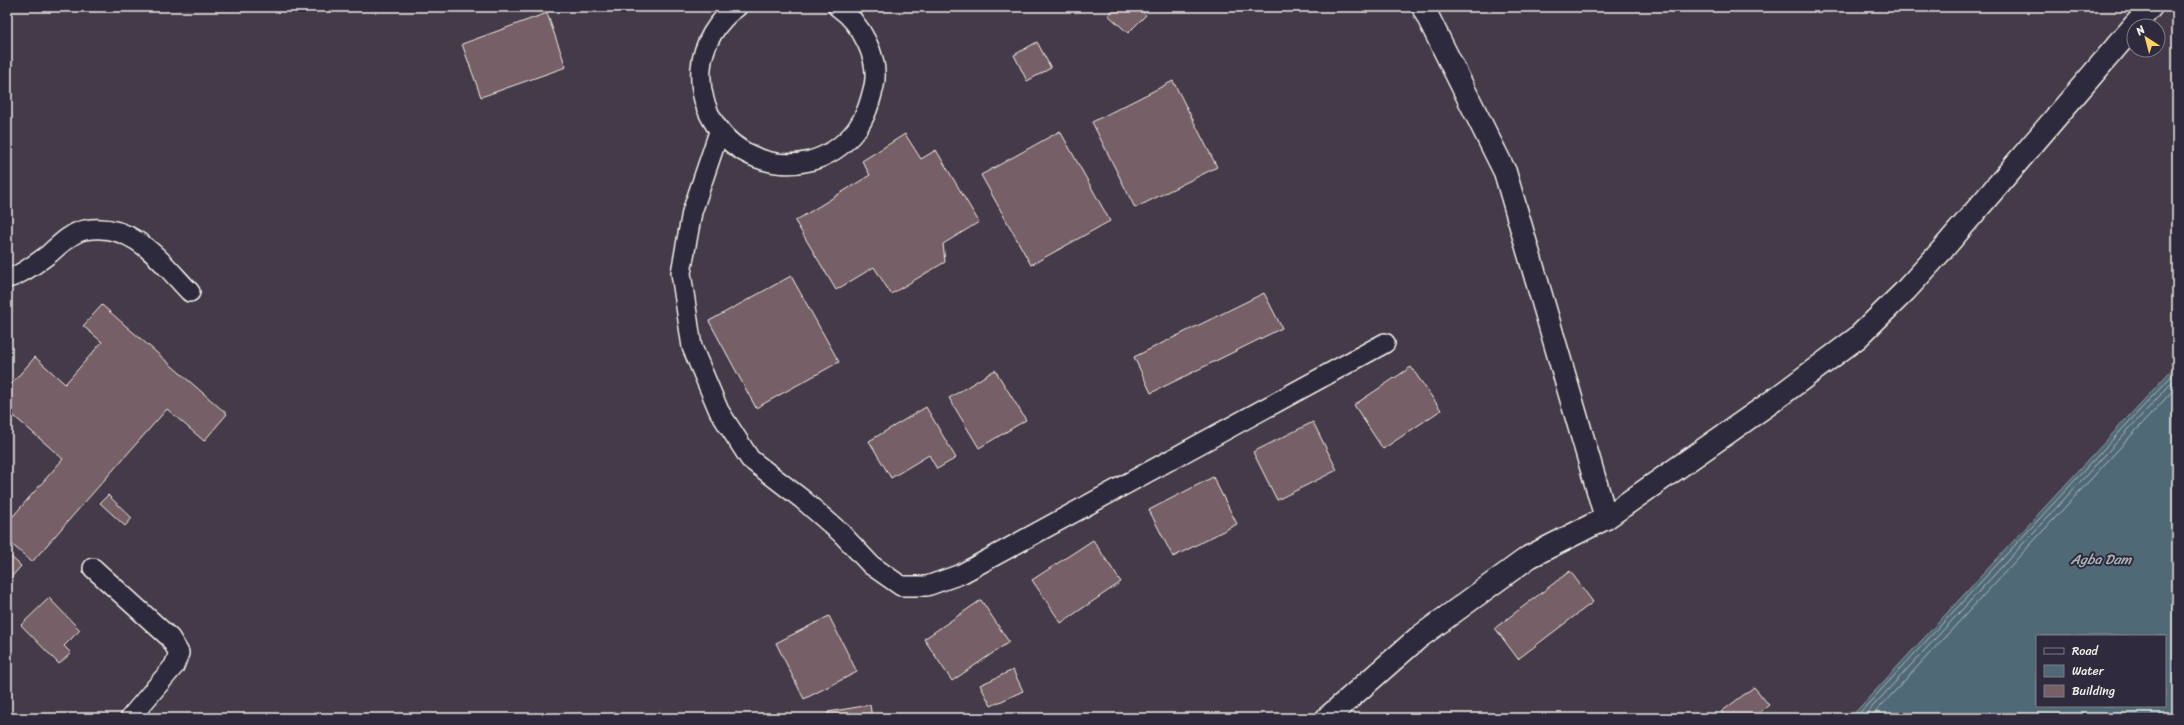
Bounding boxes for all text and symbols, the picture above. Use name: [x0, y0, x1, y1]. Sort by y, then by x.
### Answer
north arrow: [2126, 18, 2166, 58]
text: N: [2131, 20, 2149, 41]
water label: Agba Dam: [2070, 547, 2133, 572]
legend: [2036, 635, 2166, 707]
text: Road: [2072, 640, 2099, 662]
text: Water: [2072, 660, 2105, 682]
text: Building: [2072, 680, 2115, 702]

